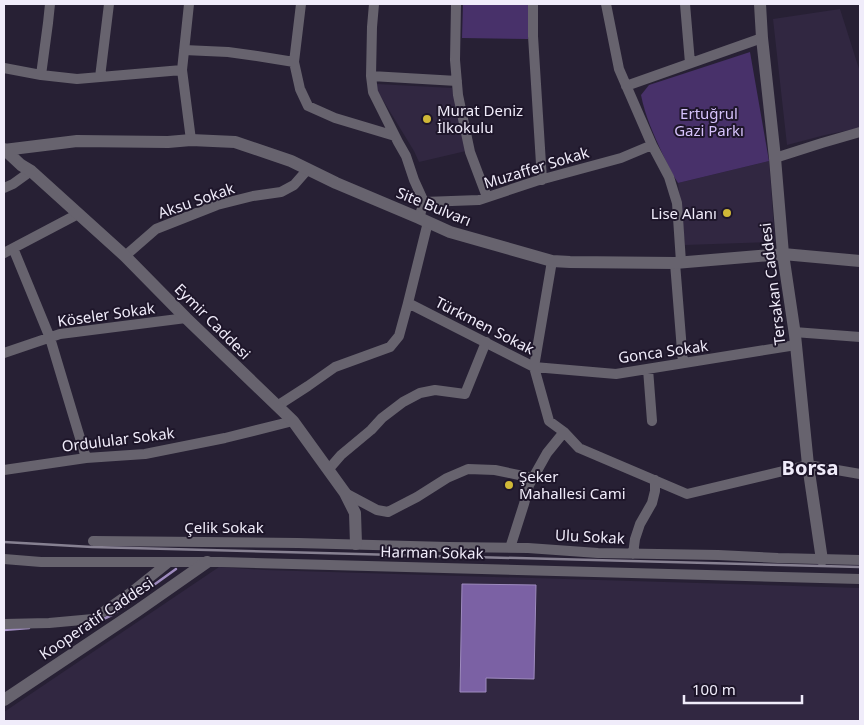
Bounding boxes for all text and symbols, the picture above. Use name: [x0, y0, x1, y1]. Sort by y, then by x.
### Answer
place label: Murat Deniz İlkokulu: [437, 100, 523, 137]
park label: Ertuğrul Gazi Parkı: [674, 103, 744, 140]
marker: Murat Deniz İlkokulu: [421, 113, 433, 125]
street label: Muzaffer Sokak: [481, 142, 591, 192]
street label: Aksu Sokak: [155, 178, 237, 222]
street label: Site Bulvarı: [394, 182, 474, 230]
place label: Lise Alanı: [651, 203, 717, 223]
marker: Lise Alanı: [721, 207, 733, 219]
street label: Tersakan Caddesi: [755, 222, 789, 346]
street label: Eymir Caddesi: [171, 279, 255, 363]
street label: Türkmen Sokak: [432, 291, 538, 359]
street label: Köseler Sokak: [56, 297, 156, 331]
street label: Gonca Sokak: [617, 335, 709, 367]
street label: Ordulular Sokak: [61, 422, 175, 456]
district label: Borsa: [782, 454, 838, 481]
place label: Şeker Mahallesi Cami: [519, 466, 626, 503]
marker: Şeker Mahallesi Cami: [503, 479, 515, 491]
street label: Çelik Sokak: [184, 517, 264, 537]
street label: Ulu Sokak: [555, 524, 625, 548]
street label: Harman Sokak: [380, 541, 484, 563]
street label: Kooperatif Caddesi: [35, 572, 157, 664]
scale bar: [684, 672, 802, 704]
text: 100 m: [692, 679, 736, 699]

